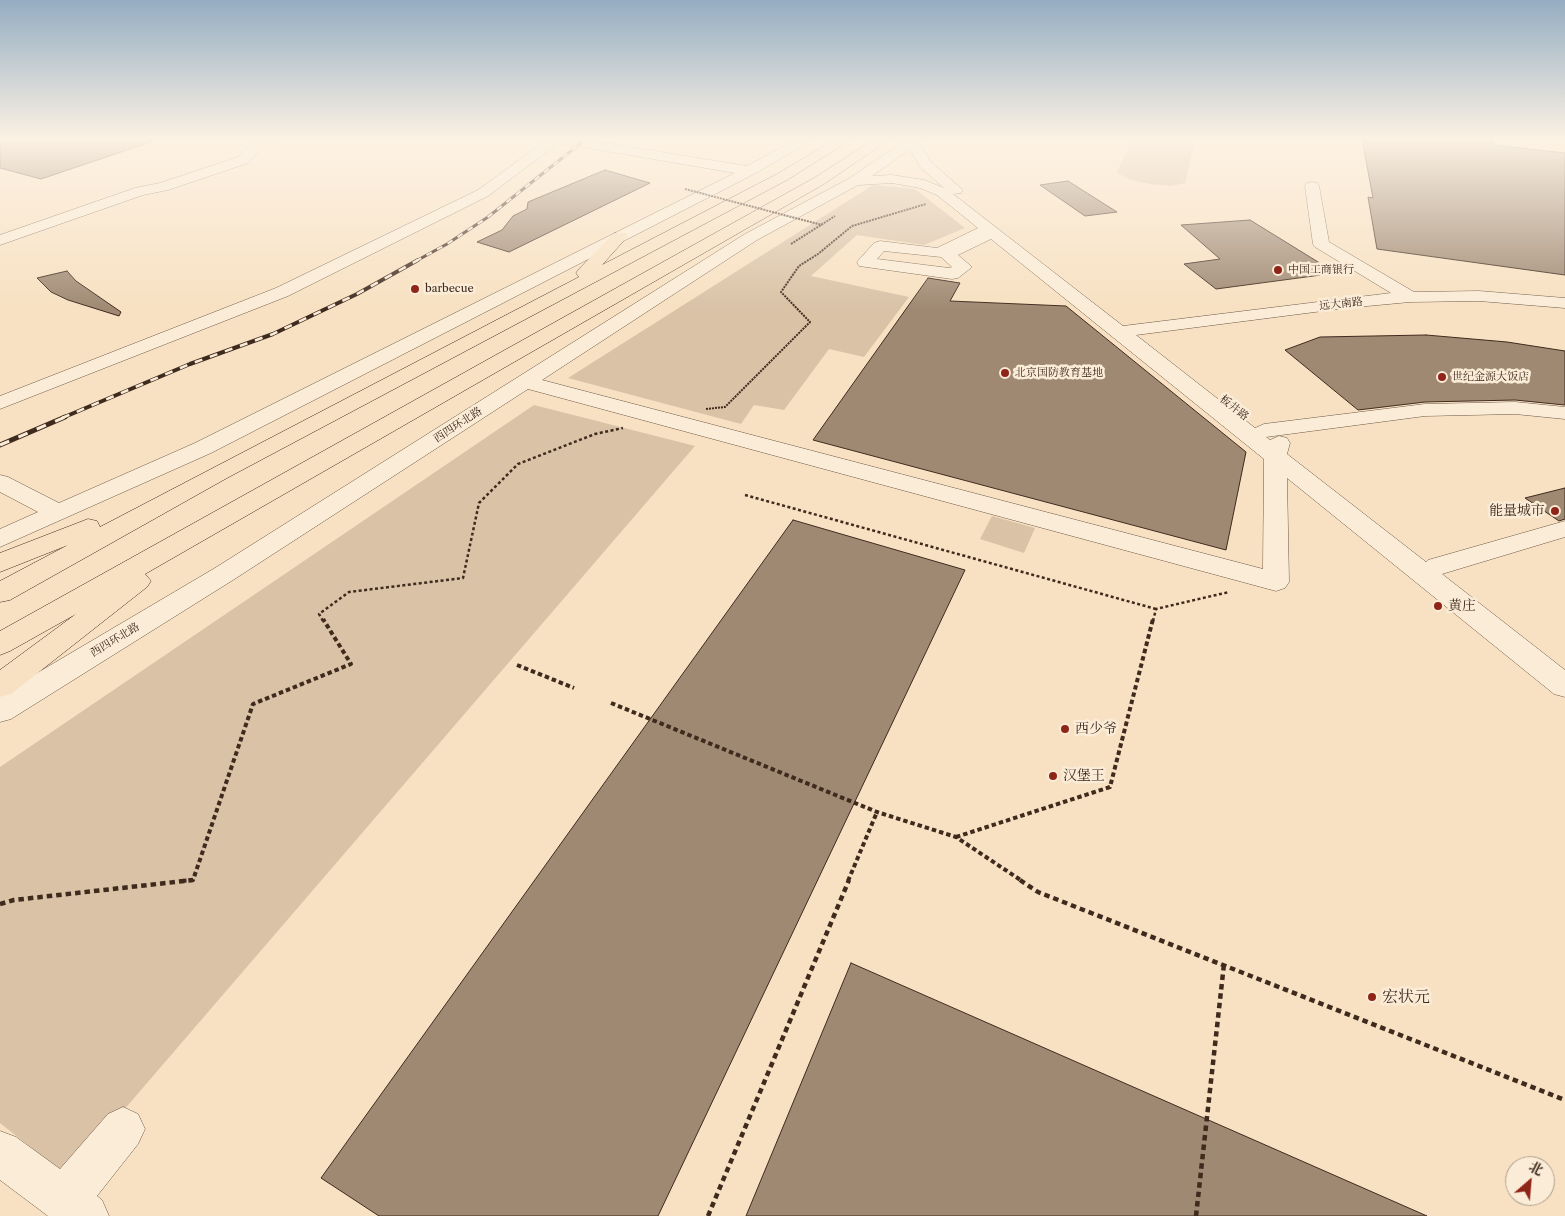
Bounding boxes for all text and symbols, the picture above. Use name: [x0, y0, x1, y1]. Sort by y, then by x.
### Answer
place label: 中国工商银行: [1288, 263, 1354, 277]
marker: 中国工商银行: [1272, 264, 1284, 276]
place label: barbecue: [425, 282, 474, 296]
marker: barbecue: [409, 283, 421, 295]
street label: 远大南路: [1318, 295, 1364, 313]
place label: 北京国防教育基地: [1015, 366, 1103, 380]
marker: 北京国防教育基地: [999, 367, 1011, 379]
place label: 世纪金源大饭店: [1452, 370, 1529, 384]
marker: 世纪金源大饭店: [1436, 371, 1448, 383]
street label: 板井路: [1217, 393, 1251, 423]
street label: 西四环北路: [431, 404, 485, 446]
place label: 能量城市: [1489, 503, 1545, 519]
marker: 能量城市: [1549, 505, 1561, 517]
place label: 黄庄: [1448, 598, 1476, 614]
marker: 黄庄: [1432, 600, 1444, 612]
street label: 西四环北路: [88, 620, 142, 660]
place label: 西少爷: [1075, 721, 1117, 737]
marker: 西少爷: [1059, 723, 1071, 735]
place label: 汉堡王: [1063, 768, 1105, 784]
marker: 汉堡王: [1047, 770, 1059, 782]
place label: 宏状元: [1382, 987, 1430, 1007]
marker: 宏状元: [1366, 991, 1378, 1003]
north arrow: [1505, 1156, 1555, 1206]
text: 北: [1526, 1157, 1547, 1180]

